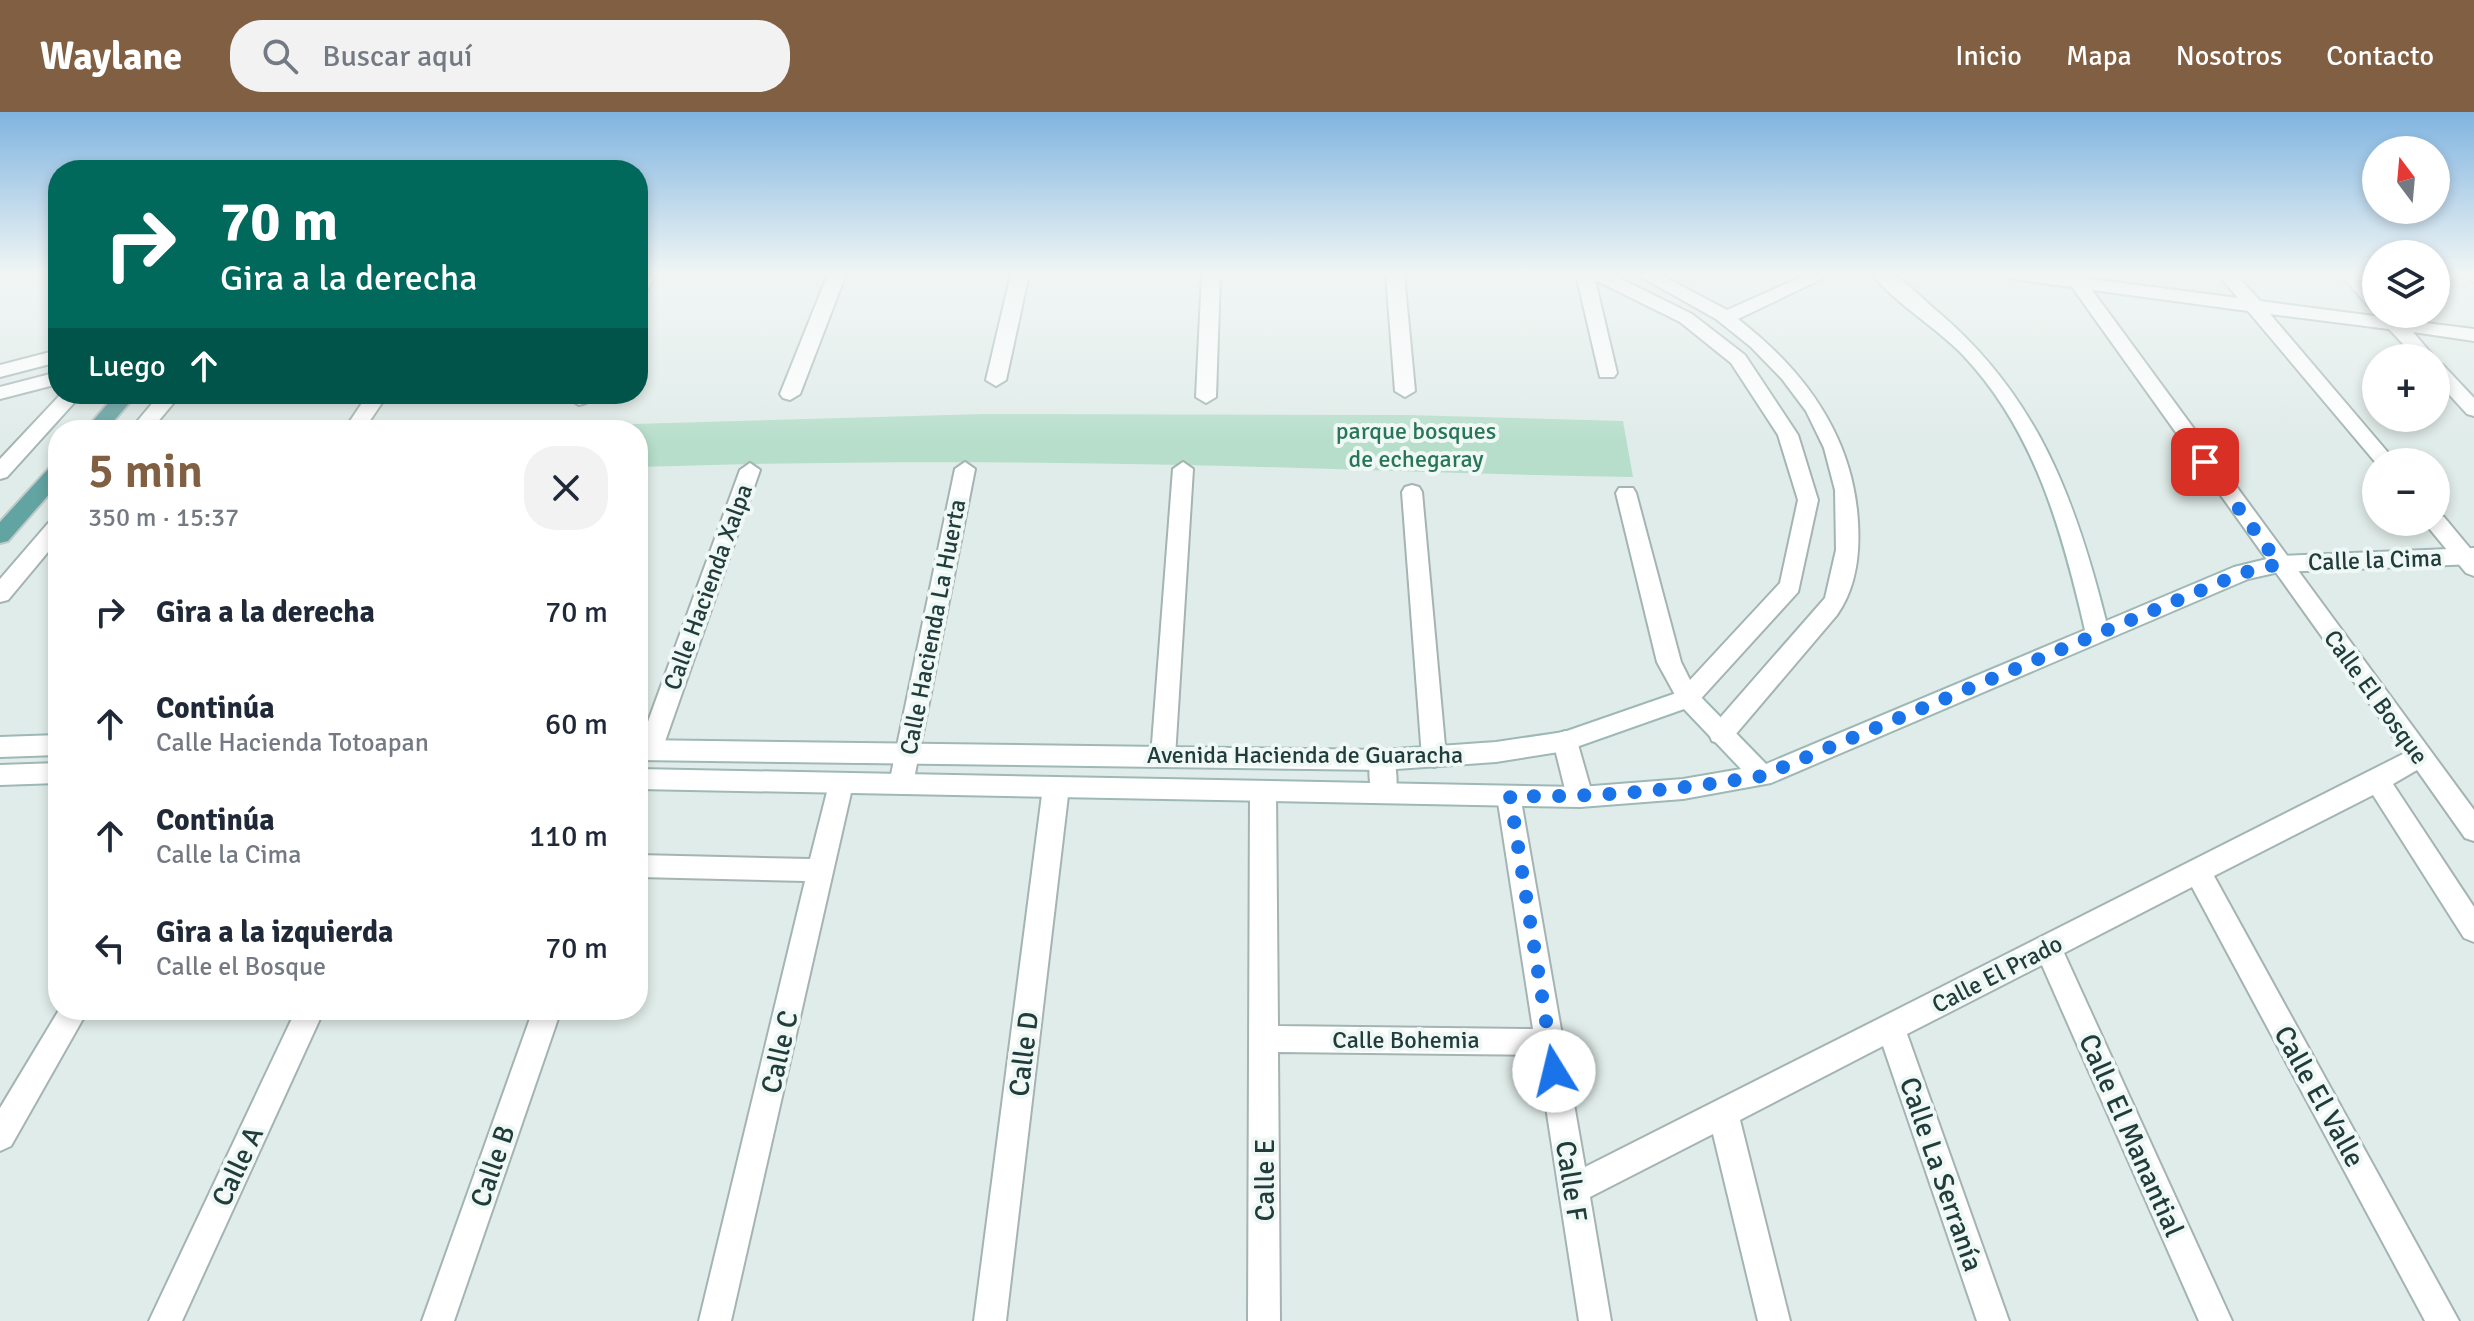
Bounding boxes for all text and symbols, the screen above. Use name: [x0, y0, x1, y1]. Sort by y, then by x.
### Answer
search box: [230, 20, 790, 92]
text: Waylane: [40, 33, 182, 80]
icon: search: [258, 34, 302, 78]
text: Buscar aquí: [322, 38, 472, 75]
text: Inicio: [1955, 39, 2022, 73]
text: Mapa: [2066, 39, 2132, 73]
text: Nosotros: [2176, 39, 2282, 73]
text: Contacto: [2326, 39, 2434, 73]
north arrow: [2362, 136, 2450, 224]
map controls: [2362, 136, 2450, 536]
text: 70 m: [220, 187, 338, 256]
icon: right: [88, 192, 192, 296]
button: layers: [2362, 240, 2450, 328]
text: Gira a la derecha: [220, 256, 478, 301]
icon: ahead: [182, 344, 226, 388]
button: +: [2362, 344, 2450, 432]
text: Luego: [88, 348, 166, 385]
park label: parque bosques de echegaray: [1336, 416, 1496, 474]
pin: [2171, 428, 2239, 496]
icon: arrive: [2183, 440, 2227, 484]
text: 5 min: [88, 442, 203, 501]
button: close: [524, 446, 608, 530]
button: −: [2362, 448, 2450, 536]
street label: Calle Hacienda Xalpa: [657, 480, 759, 694]
street label: Calle Hacienda La Huerta: [893, 497, 973, 757]
text: 350 m · 15:37: [88, 502, 239, 534]
street label: Calle la Cima: [2307, 543, 2443, 577]
icon: right: [88, 590, 132, 634]
text: Gira a la derecha: [156, 594, 375, 631]
text: 70 m: [545, 594, 608, 631]
street label: Calle El Bosque: [2317, 624, 2435, 770]
text: Continúa: [156, 690, 275, 727]
icon: ahead: [88, 702, 132, 746]
text: 60 m: [545, 706, 608, 743]
text: Calle Hacienda Totoapan: [156, 727, 429, 759]
street label: Avenida Hacienda de Guaracha: [1147, 740, 1463, 770]
text: Continúa: [156, 802, 275, 839]
icon: ahead: [88, 814, 132, 858]
text: 110 m: [529, 818, 608, 855]
text: Calle la Cima: [156, 839, 301, 871]
text: Gira a la izquierda: [156, 914, 393, 951]
icon: left: [88, 926, 132, 970]
street label: Calle El Prado: [1927, 928, 2067, 1020]
text: 70 m: [545, 930, 608, 967]
text: Calle el Bosque: [156, 951, 326, 983]
street label: Calle C: [754, 1008, 806, 1097]
street label: Calle D: [1002, 1010, 1046, 1098]
street label: Calle El Valle: [2266, 1020, 2372, 1173]
street label: Calle Bohemia: [1332, 1025, 1480, 1055]
position arrow: [1512, 1029, 1596, 1113]
street label: Calle El Manantial: [2071, 1029, 2191, 1242]
street label: Calle La Serranía: [1892, 1073, 1990, 1276]
street label: Calle A: [205, 1121, 271, 1212]
street label: Calle B: [463, 1121, 523, 1212]
street label: Calle F: [1548, 1138, 1594, 1224]
street label: Calle E: [1248, 1139, 1282, 1221]

